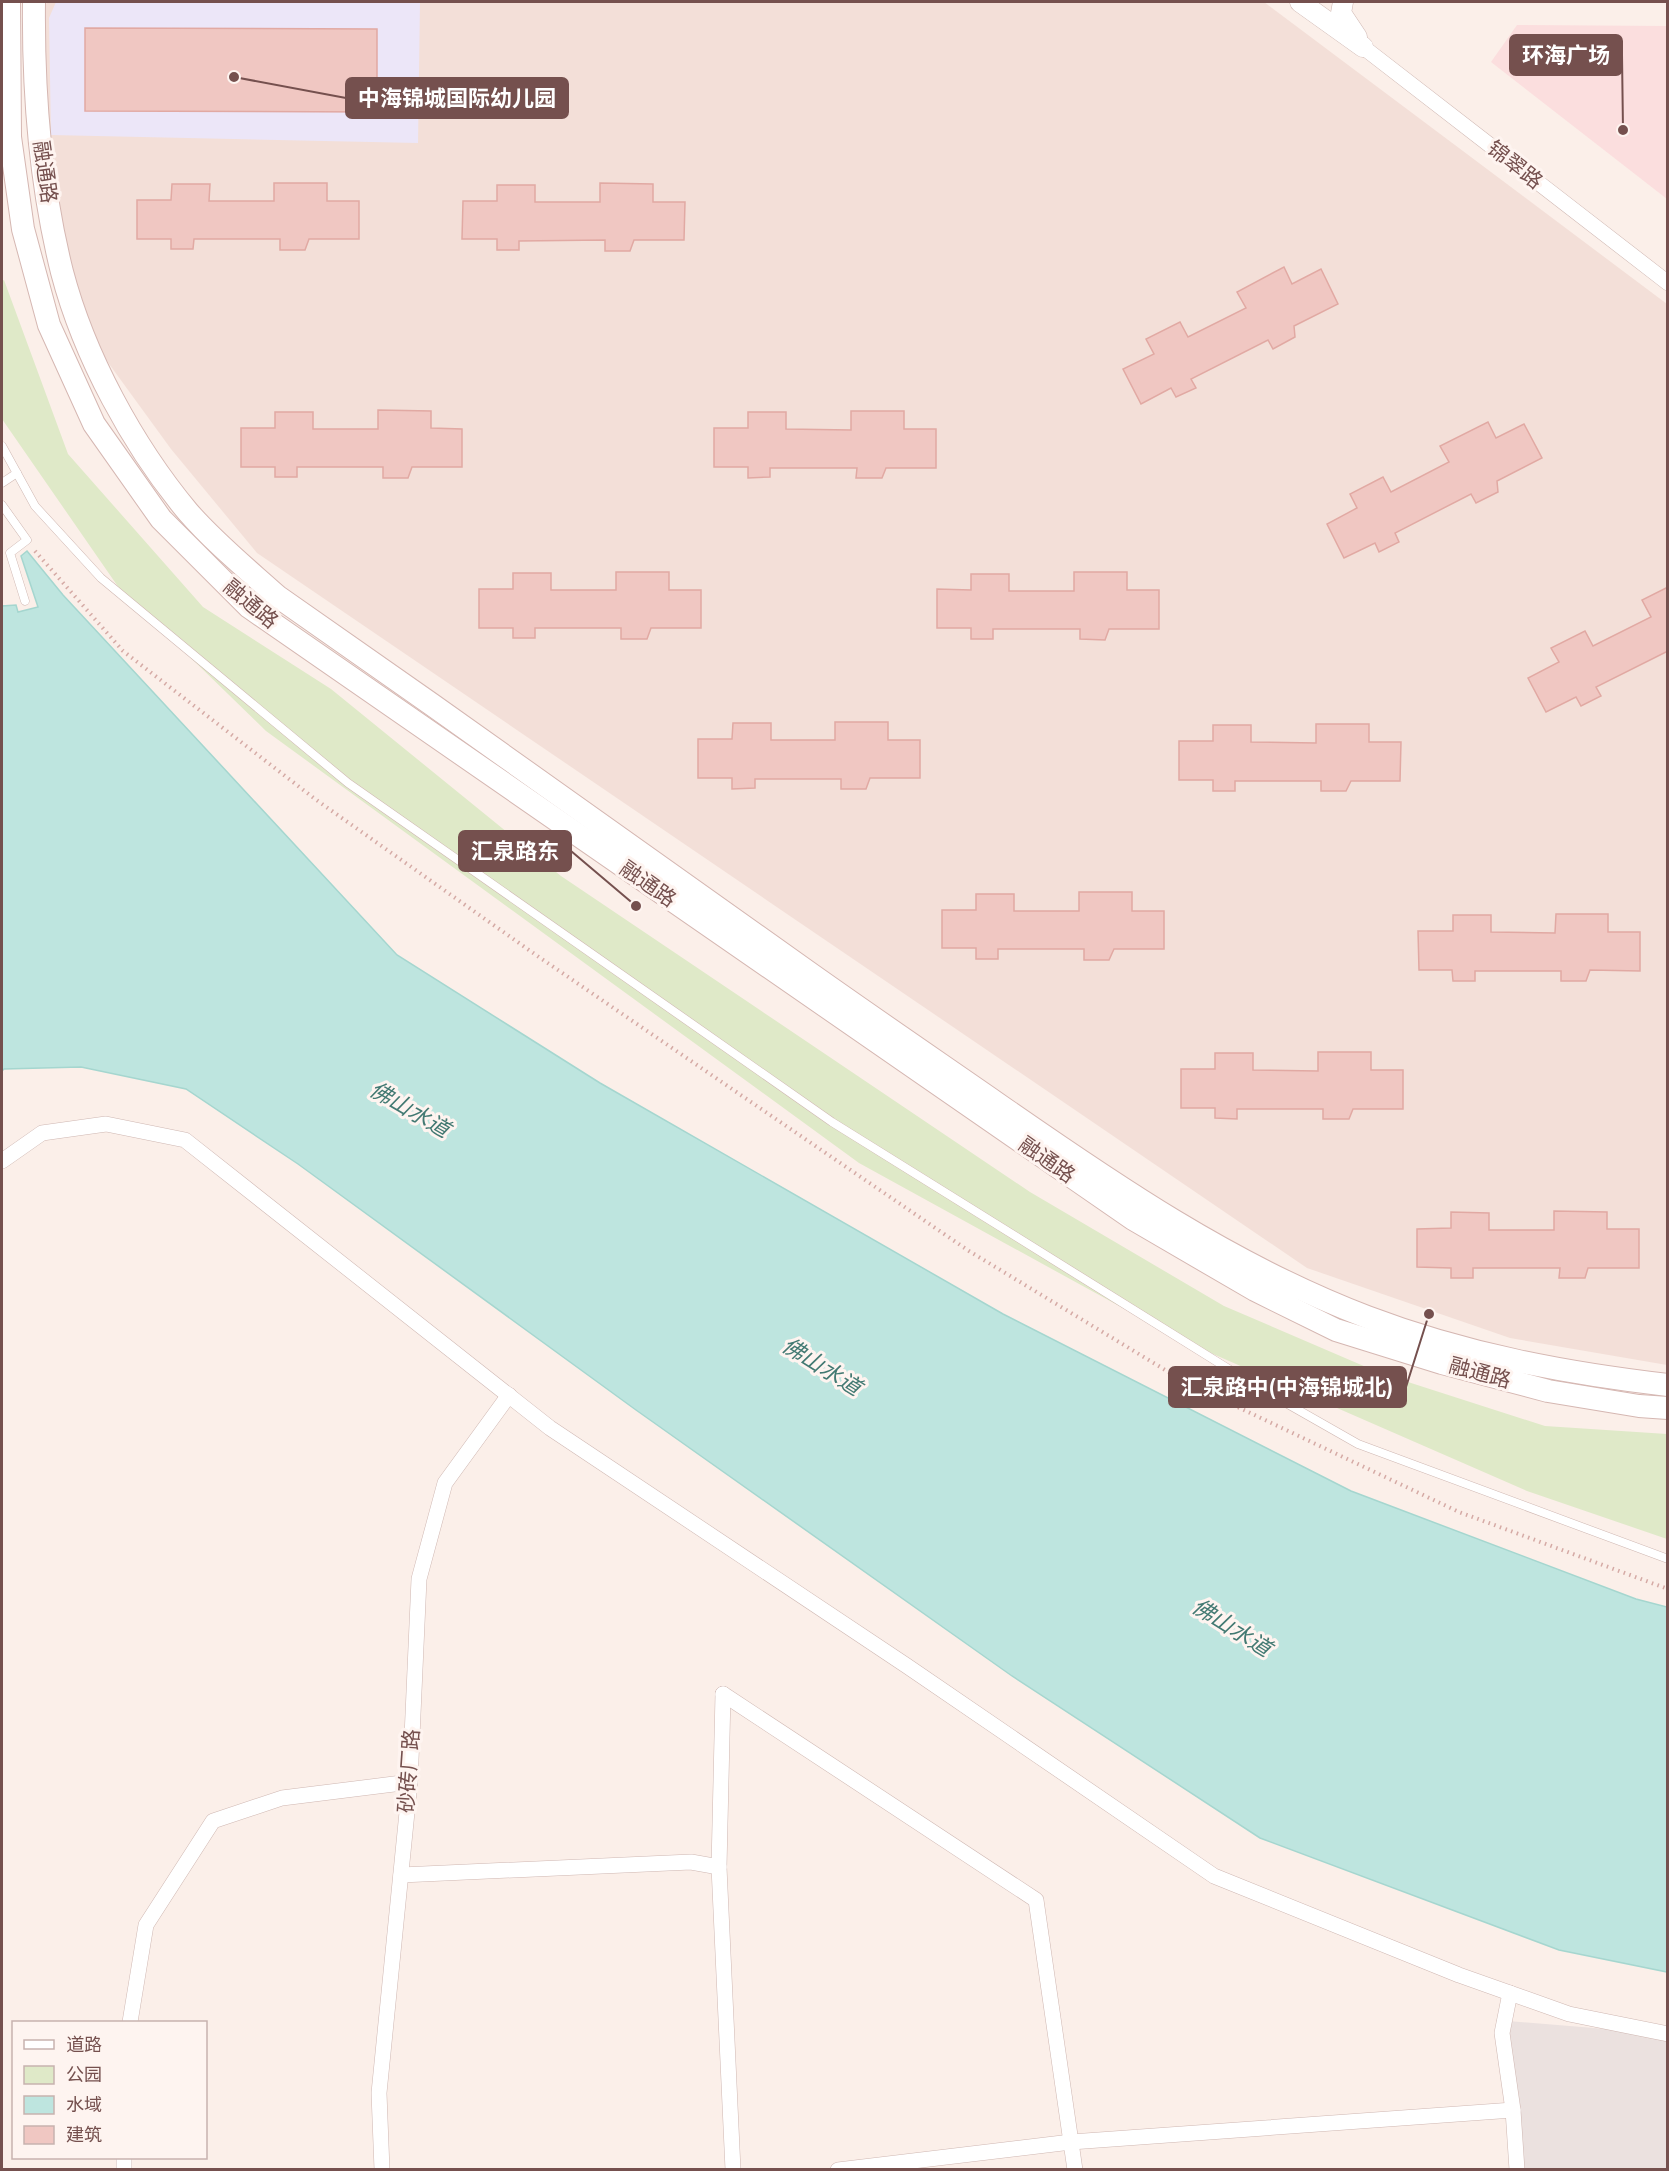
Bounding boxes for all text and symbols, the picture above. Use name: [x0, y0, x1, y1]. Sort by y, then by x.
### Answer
callout: 环海广场: [1510, 35, 1622, 75]
text: 环海广场: [1522, 42, 1610, 68]
callout: 中海锦城国际幼儿园: [346, 78, 568, 118]
text: 中海锦城国际幼儿园: [358, 85, 556, 111]
street label: 锦翠路: [1483, 135, 1548, 194]
street label: 融通路: [29, 139, 62, 205]
street label: 融通路: [219, 574, 283, 633]
callout: 汇泉路东: [459, 831, 571, 871]
text: 汇泉路东: [471, 838, 559, 864]
street label: 融通路: [615, 855, 681, 912]
water label: 佛山水道: [365, 1076, 457, 1144]
street label: 融通路: [1014, 1131, 1080, 1188]
water label: 佛山水道: [778, 1332, 869, 1402]
street label: 融通路: [1446, 1352, 1514, 1393]
callout: 汇泉路中(中海锦城北): [1169, 1367, 1406, 1407]
text: 汇泉路中(中海锦城北): [1181, 1374, 1393, 1400]
water label: 佛山水道: [1188, 1593, 1279, 1663]
street label: 砂砖厂路: [393, 1728, 424, 1814]
legend: [12, 2021, 207, 2159]
text: 道路: [66, 2034, 102, 2055]
text: 公园: [66, 2064, 102, 2085]
text: 水域: [66, 2094, 102, 2115]
text: 建筑: [66, 2124, 102, 2145]

